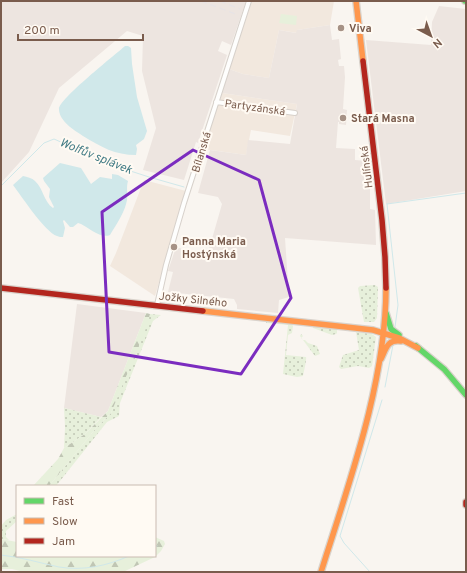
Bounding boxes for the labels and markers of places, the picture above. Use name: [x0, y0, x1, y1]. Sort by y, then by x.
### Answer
place label: Viva: [349, 22, 372, 36]
marker: Viva: [336, 23, 346, 33]
place label: Stará Masna: [351, 112, 415, 126]
marker: Stará Masna: [338, 113, 348, 123]
place label: Panna Maria Hostýnská: [182, 235, 246, 262]
marker: Panna Maria Hostýnská: [169, 242, 179, 252]

